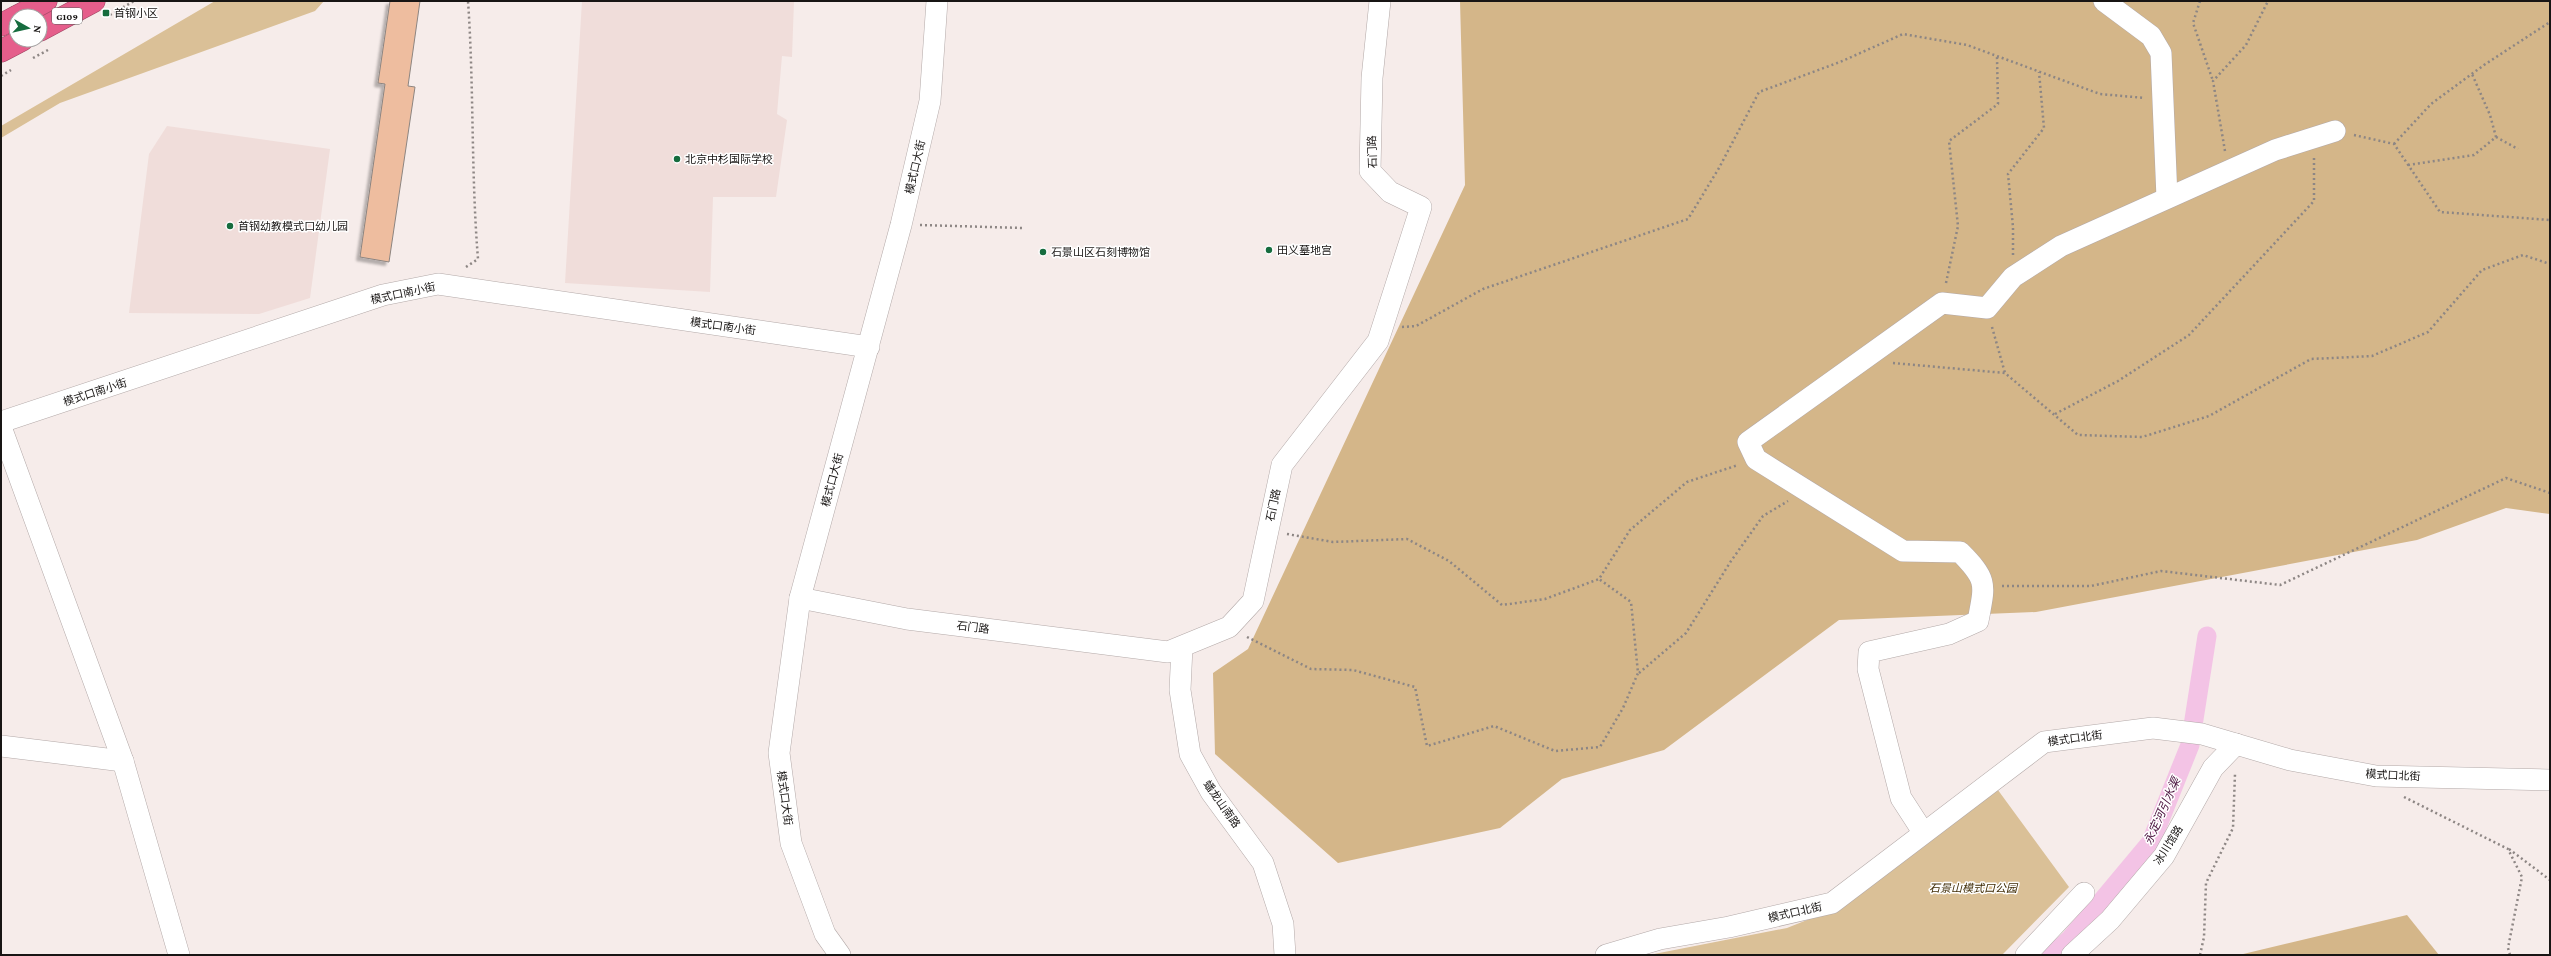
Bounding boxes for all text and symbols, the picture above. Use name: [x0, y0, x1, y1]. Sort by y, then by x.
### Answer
place label: 首钢小区: [114, 7, 158, 19]
north arrow: [8, 8, 48, 48]
road number: G109: [52, 8, 82, 24]
marker: 首钢小区: [101, 8, 111, 18]
text: N: [31, 25, 44, 34]
street label: 石门路: [1365, 135, 1379, 169]
street label: 模式口大街: [903, 139, 927, 195]
place label: 北京中杉国际学校: [685, 153, 773, 165]
marker: 北京中杉国际学校: [672, 154, 682, 164]
place label: 首钢幼教模式口幼儿园: [238, 220, 348, 232]
marker: 首钢幼教模式口幼儿园: [225, 221, 235, 231]
place label: 田义墓地宫: [1277, 244, 1332, 256]
marker: 田义墓地宫: [1264, 245, 1274, 255]
place label: 石景山区石刻博物馆: [1051, 246, 1150, 258]
marker: 石景山区石刻博物馆: [1038, 247, 1048, 257]
street label: 模式口南小街: [369, 280, 437, 306]
street label: 模式口南小街: [689, 315, 757, 337]
street label: 模式口南小街: [62, 376, 128, 408]
street label: 模式口大街: [819, 452, 845, 508]
street label: 石门路: [1264, 488, 1282, 522]
street label: 石门路: [956, 619, 990, 635]
street label: 模式口北街: [2047, 728, 2103, 748]
street label: 模式口北街: [2365, 768, 2421, 782]
street label: 模式口大街: [775, 770, 795, 826]
water label: 永定河引水渠: [2141, 773, 2184, 847]
street label: 蟠龙山南路: [1201, 778, 1243, 830]
street label: 冰川馆路: [2151, 823, 2185, 867]
park label: 石景山模式口公园: [1929, 882, 2019, 894]
street label: 模式口北街: [1767, 900, 1823, 924]

